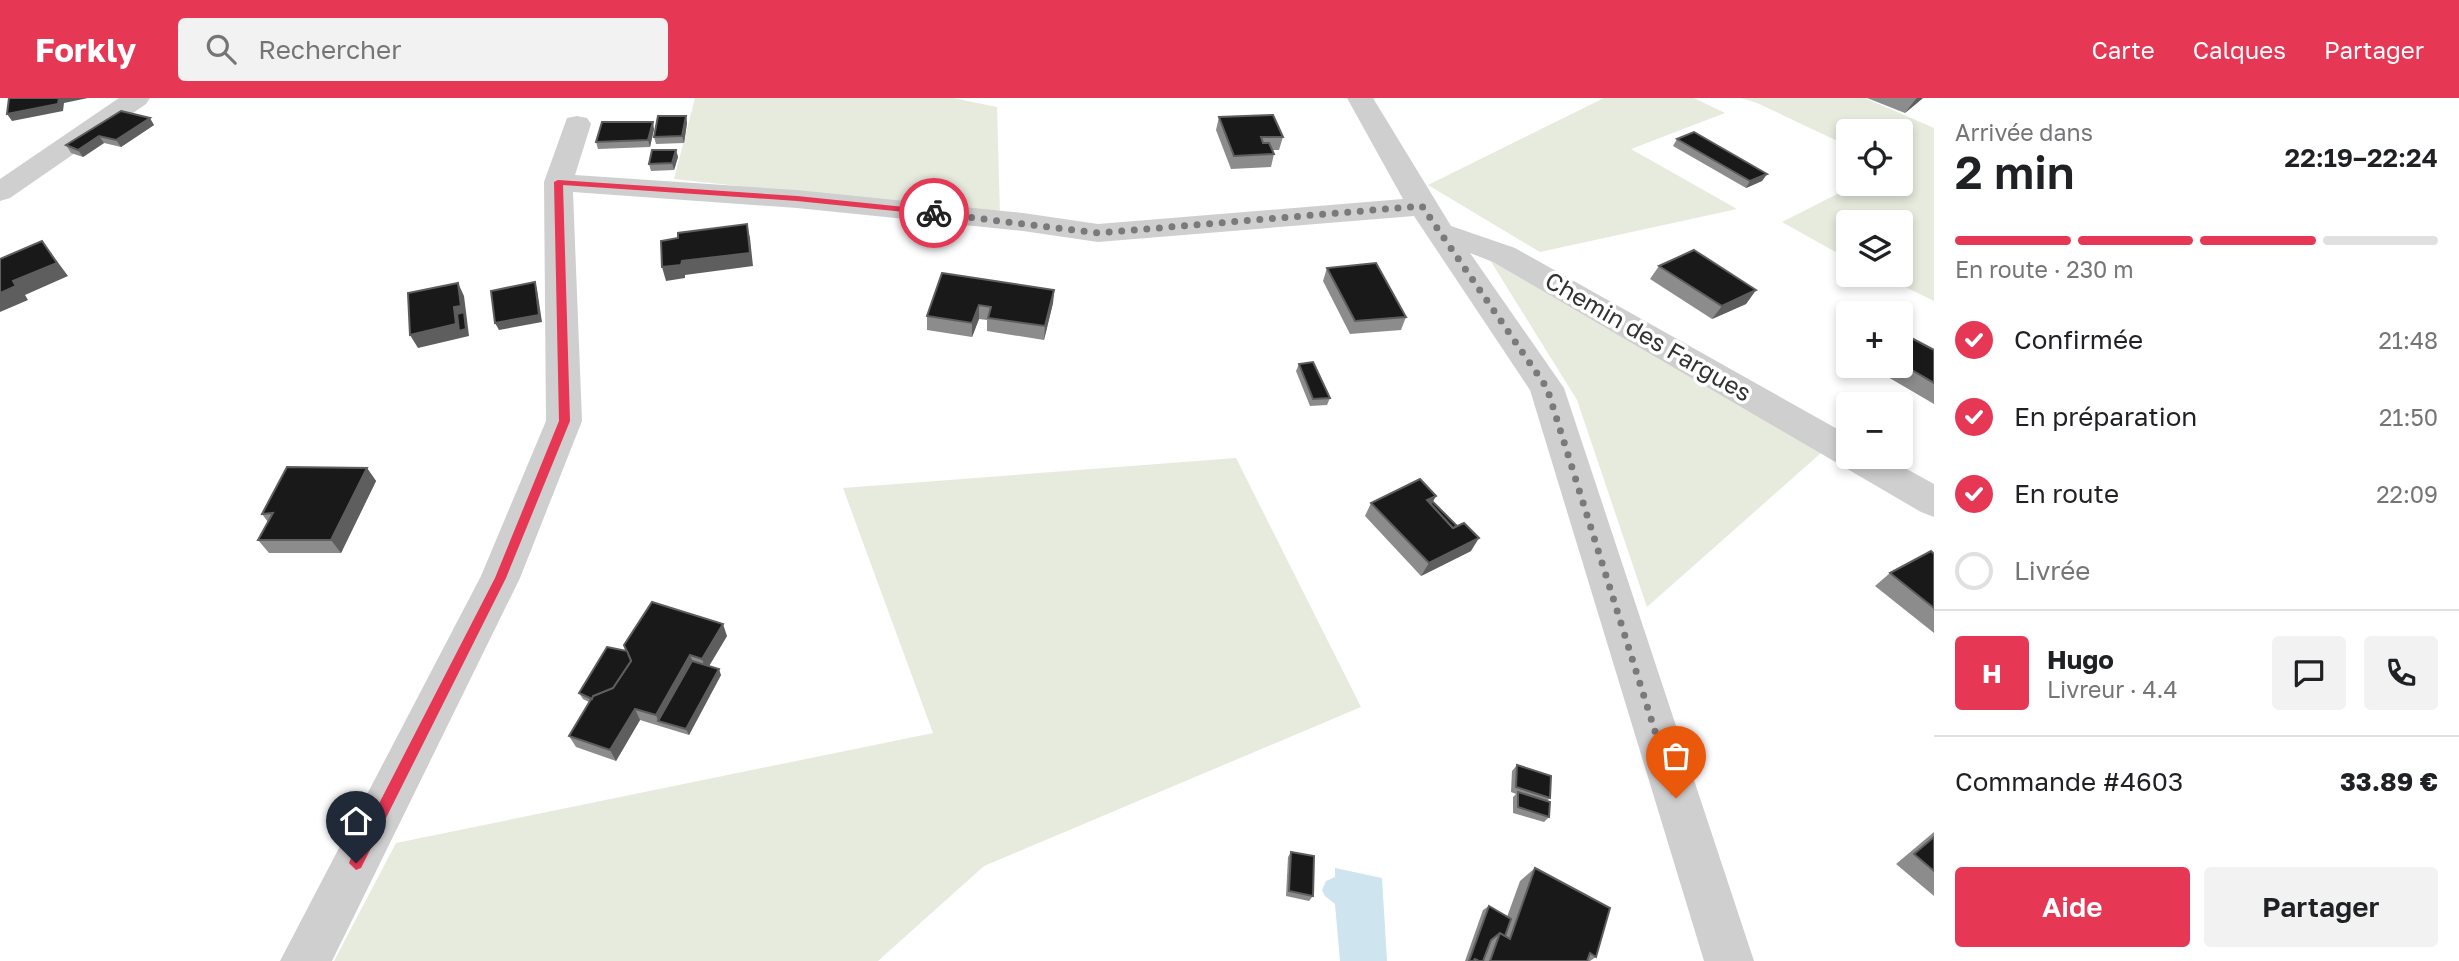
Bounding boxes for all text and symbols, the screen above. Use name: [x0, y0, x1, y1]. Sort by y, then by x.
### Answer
search box: [178, 18, 668, 81]
text: Forkly: [35, 30, 136, 69]
icon: search: [202, 30, 240, 68]
text: Rechercher: [258, 34, 401, 65]
text: Carte: [2091, 35, 2155, 64]
text: Calques: [2193, 35, 2286, 64]
text: Partager: [2324, 35, 2424, 64]
text: Arrivée dans: [1955, 118, 2093, 146]
map controls: [1836, 119, 1913, 469]
button: locate: [1836, 119, 1913, 196]
text: 22:19–22:24: [2285, 142, 2438, 173]
text: 2 min: [1955, 144, 2075, 199]
courier: [899, 178, 969, 248]
icon: bike: [915, 194, 953, 232]
button: layers: [1836, 210, 1913, 287]
text: En route · 230 m: [1955, 255, 2133, 283]
street label: Chemin des Fargues: [1541, 265, 1757, 407]
button: +: [1836, 301, 1913, 378]
icon: check: [1955, 321, 1993, 359]
text: Confirmée: [2014, 324, 2143, 355]
text: 21:48: [2379, 326, 2438, 354]
button: −: [1836, 392, 1913, 469]
icon: check: [1955, 398, 1993, 436]
text: En préparation: [2014, 401, 2197, 432]
text: 21:50: [2379, 403, 2438, 431]
icon: check: [1955, 475, 1993, 513]
text: En route: [2014, 478, 2119, 509]
text: 22:09: [2376, 480, 2438, 508]
text: Livrée: [2014, 555, 2090, 586]
button: chat: [2272, 636, 2346, 710]
button: phone: [2364, 636, 2438, 710]
text: Hugo: [2047, 644, 2114, 675]
text: H: [1982, 658, 2002, 689]
text: Livreur · 4.4: [2047, 675, 2177, 703]
pin: [1646, 726, 1706, 798]
icon: bag: [1657, 737, 1695, 775]
text: Commande #4603: [1955, 766, 2183, 797]
text: 33.89 €: [2340, 766, 2438, 797]
pin: [326, 791, 386, 863]
icon: home: [337, 802, 375, 840]
button: Aide: [1955, 867, 2190, 947]
button: Partager: [2204, 867, 2438, 947]

